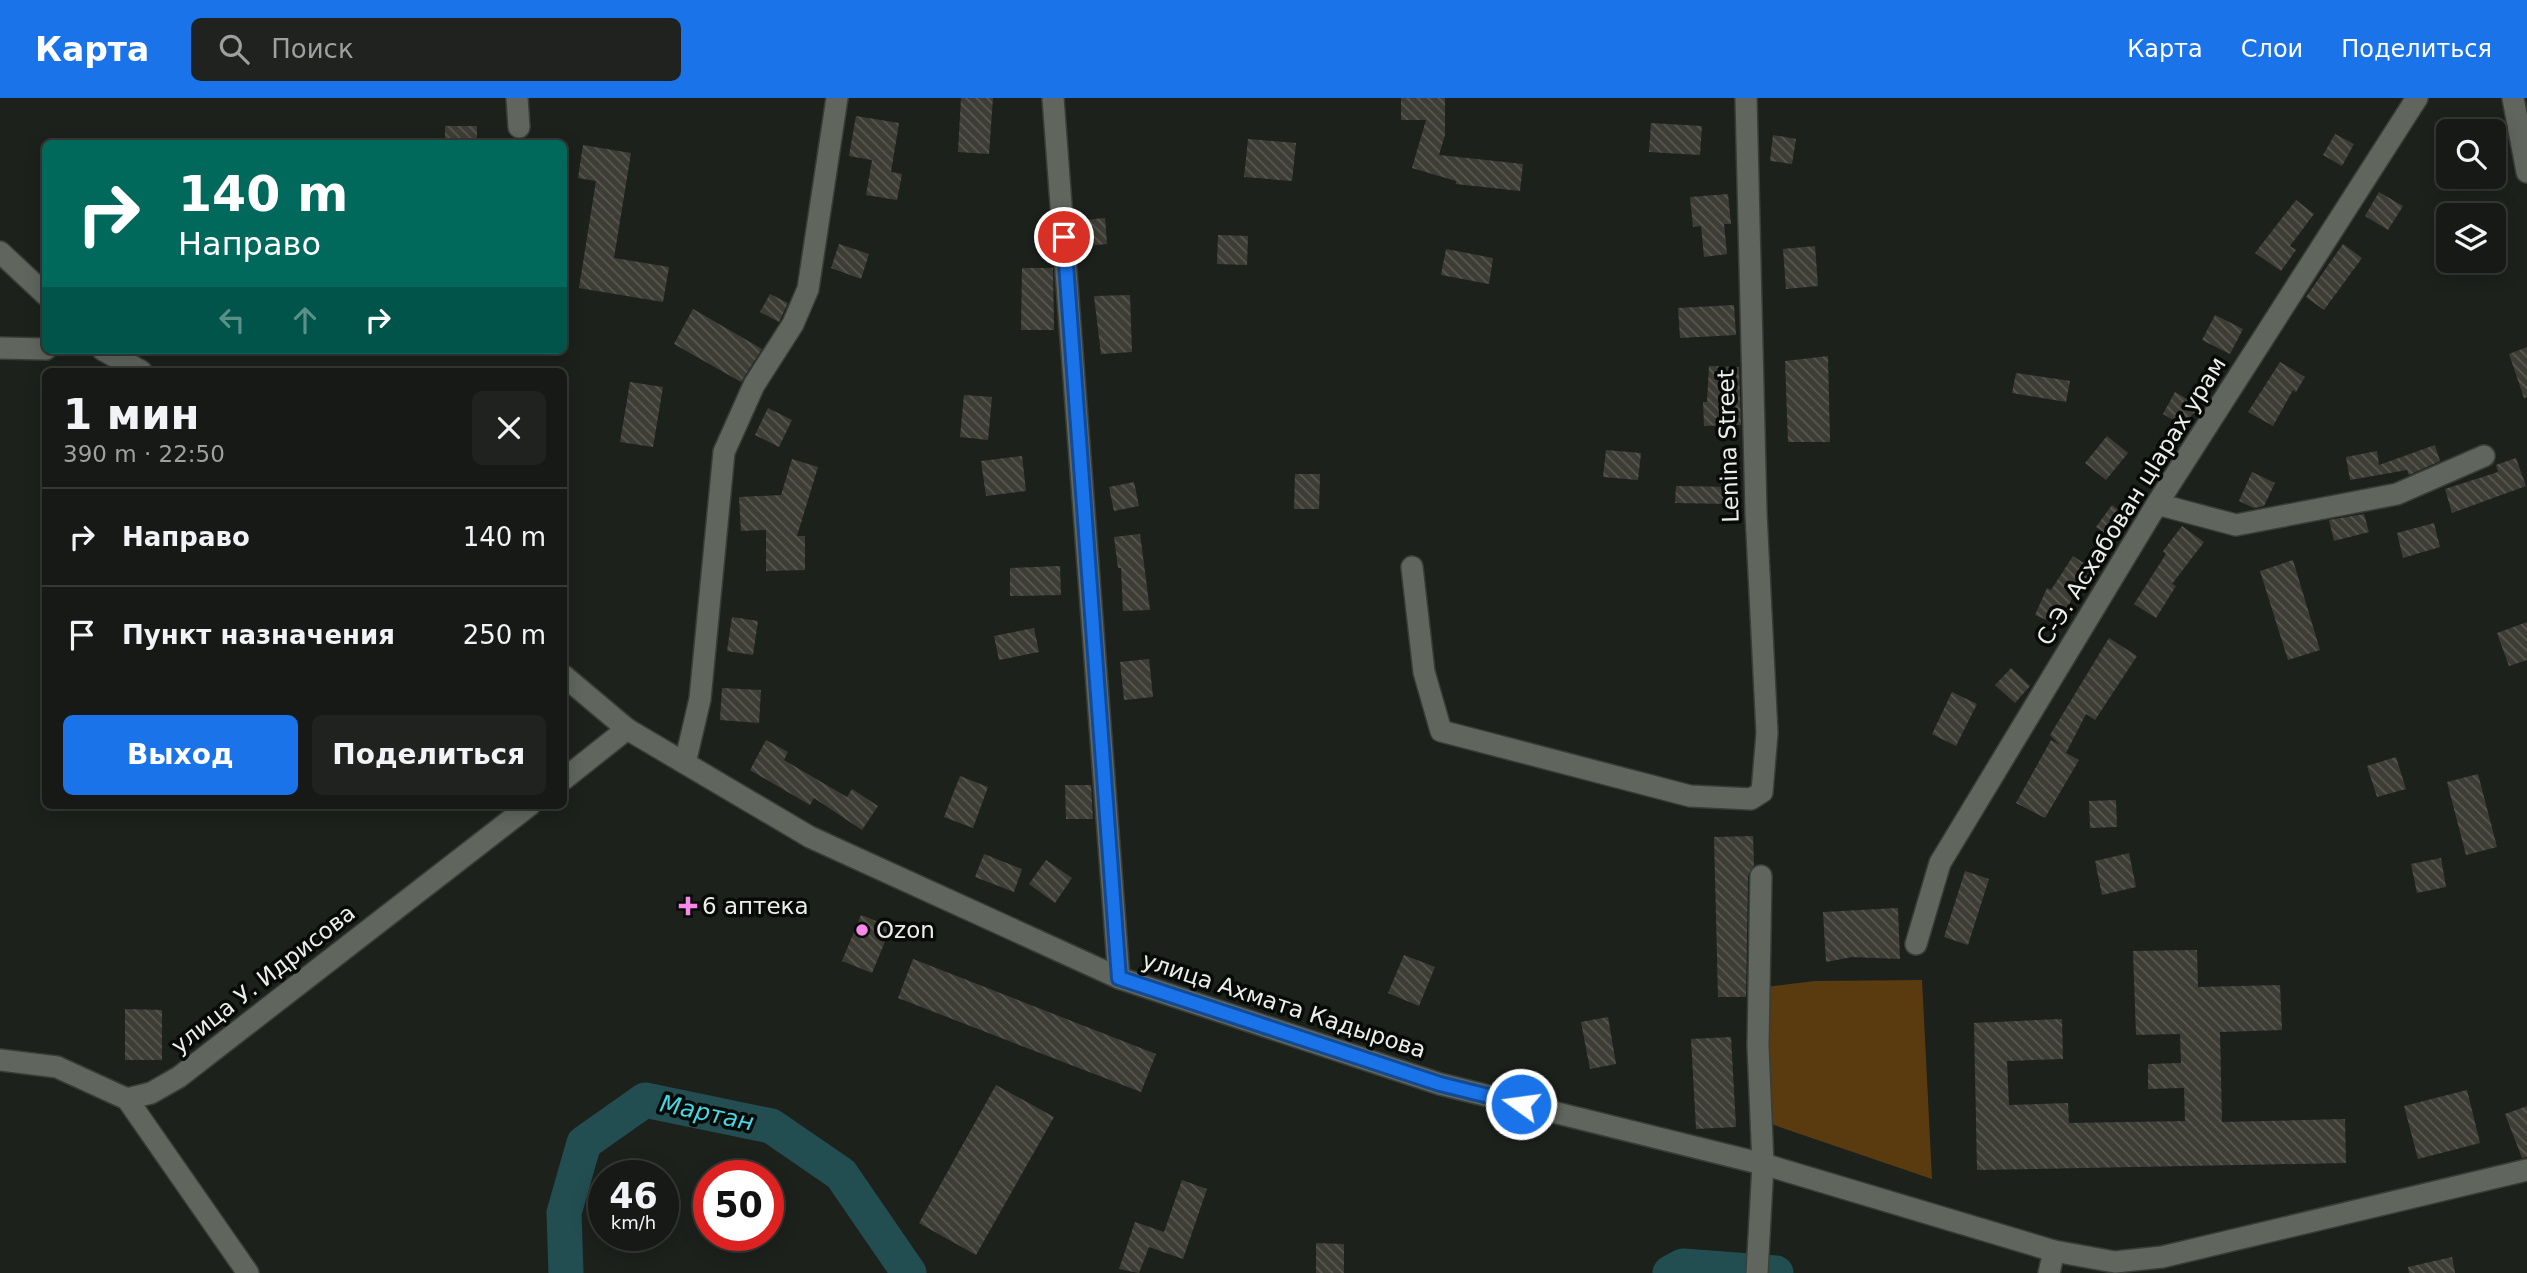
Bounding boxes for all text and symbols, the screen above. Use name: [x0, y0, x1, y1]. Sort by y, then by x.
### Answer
search box: [191, 18, 681, 81]
text: Карта: [35, 30, 149, 69]
icon: search: [215, 30, 253, 68]
text: Поиск: [271, 34, 354, 64]
text: Карта: [2127, 35, 2203, 63]
text: Слои: [2241, 35, 2303, 63]
text: Поделиться: [2341, 35, 2492, 63]
map controls: [2436, 119, 2506, 273]
button: search: [2436, 119, 2506, 189]
text: 140 m: [178, 166, 348, 223]
icon: right: [63, 168, 154, 259]
button: layers: [2436, 203, 2506, 273]
pin: [1034, 207, 1094, 267]
icon: arrive: [1045, 218, 1083, 256]
text: Направо: [178, 225, 321, 263]
icon: left: [213, 301, 251, 339]
icon: ahead: [286, 301, 324, 339]
icon: right: [359, 301, 397, 339]
street label: С-Э. Асхабован цIарах урам: [2031, 352, 2231, 650]
street label: Lenina Street: [1712, 369, 1744, 523]
text: 1 мин: [63, 390, 200, 439]
button: close: [472, 391, 546, 465]
text: 390 m · 22:50: [63, 441, 225, 467]
icon: right: [63, 518, 101, 556]
text: Направо: [122, 522, 250, 552]
text: 140 m: [463, 522, 546, 552]
icon: arrive: [63, 616, 101, 654]
text: Пункт назначения: [122, 620, 395, 650]
text: 250 m: [463, 620, 546, 650]
button: Выход: [63, 715, 298, 795]
button: Поделиться: [312, 715, 546, 795]
place label: 6 аптека: [702, 893, 809, 919]
marker: 6 аптека: [680, 898, 696, 914]
street label: улица У. Идрисова: [166, 899, 360, 1059]
place label: Ozon: [876, 917, 935, 943]
marker: Ozon: [854, 922, 870, 938]
street label: улица Ахмата Кадырова: [1139, 947, 1429, 1063]
position arrow: [1484, 1067, 1558, 1141]
water label: Мартан: [658, 1089, 756, 1137]
speed limit sign: 50: [693, 1160, 784, 1251]
text: 46: [609, 1176, 658, 1216]
text: km/h: [611, 1212, 656, 1233]

